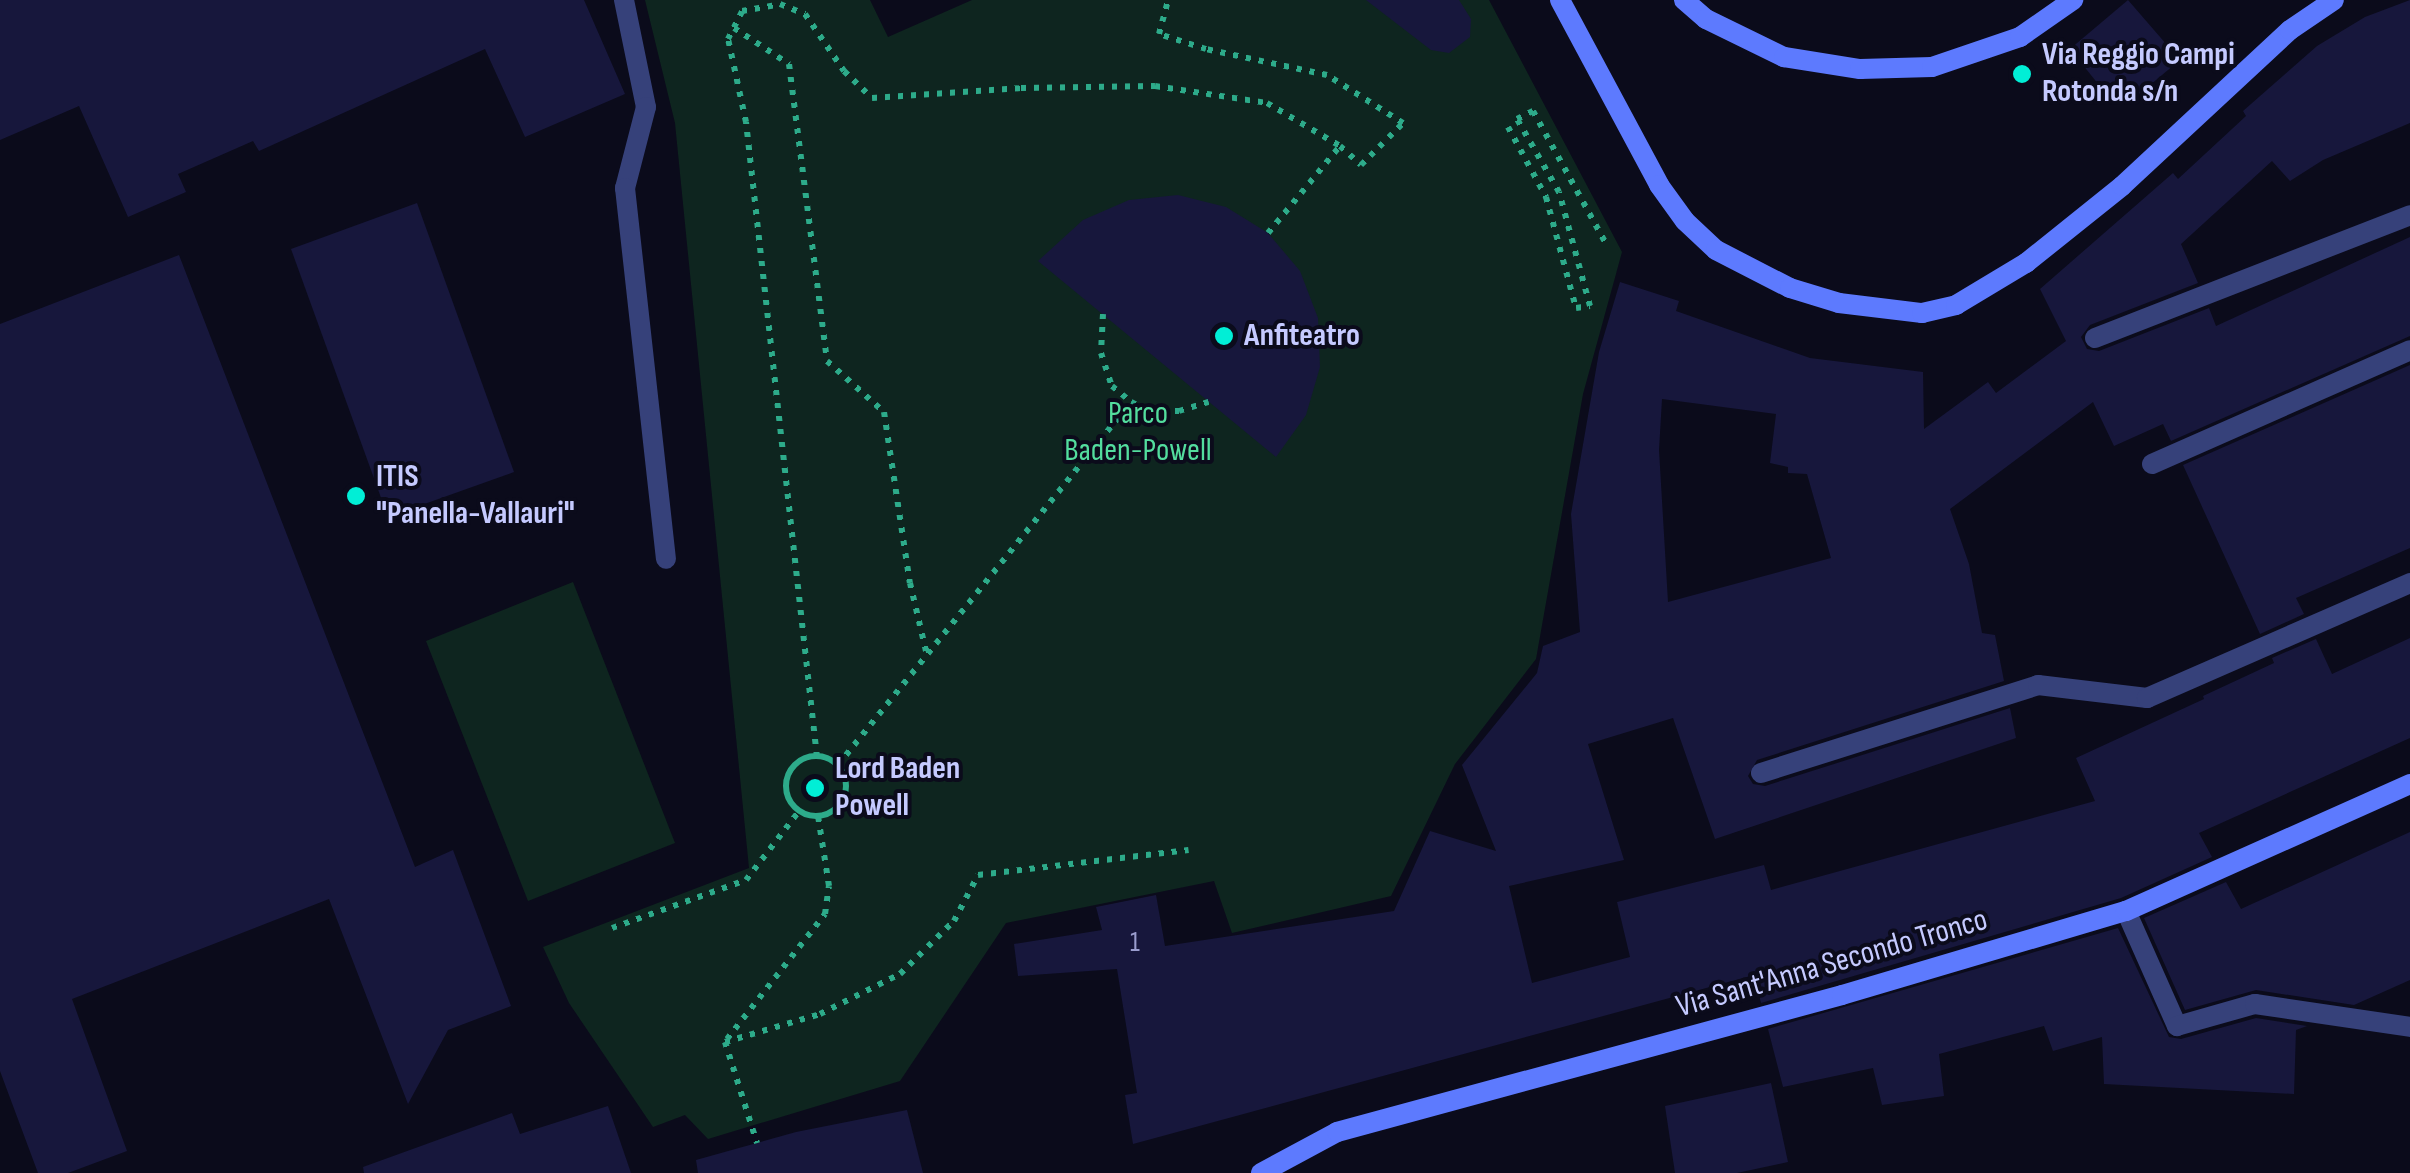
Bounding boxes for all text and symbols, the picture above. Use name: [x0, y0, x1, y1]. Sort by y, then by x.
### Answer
place label: Via Reggio Campi Rotonda s/n: [2042, 37, 2235, 112]
marker: Via Reggio Campi Rotonda s/n: [2011, 63, 2033, 85]
place label: Anfiteatro: [1244, 317, 1360, 355]
marker: Anfiteatro: [1213, 325, 1235, 347]
park label: Parco Baden-Powell: [1064, 396, 1212, 471]
place label: ITIS "Panella-Vallauri": [376, 459, 575, 534]
marker: ITIS "Panella-Vallauri": [345, 485, 367, 507]
place label: Lord Baden Powell: [835, 751, 960, 826]
marker: Lord Baden Powell: [804, 777, 826, 799]
street label: Via Sant'Anna Secondo Tronco: [1672, 901, 1992, 1027]
house number: 1: [1130, 926, 1140, 960]

